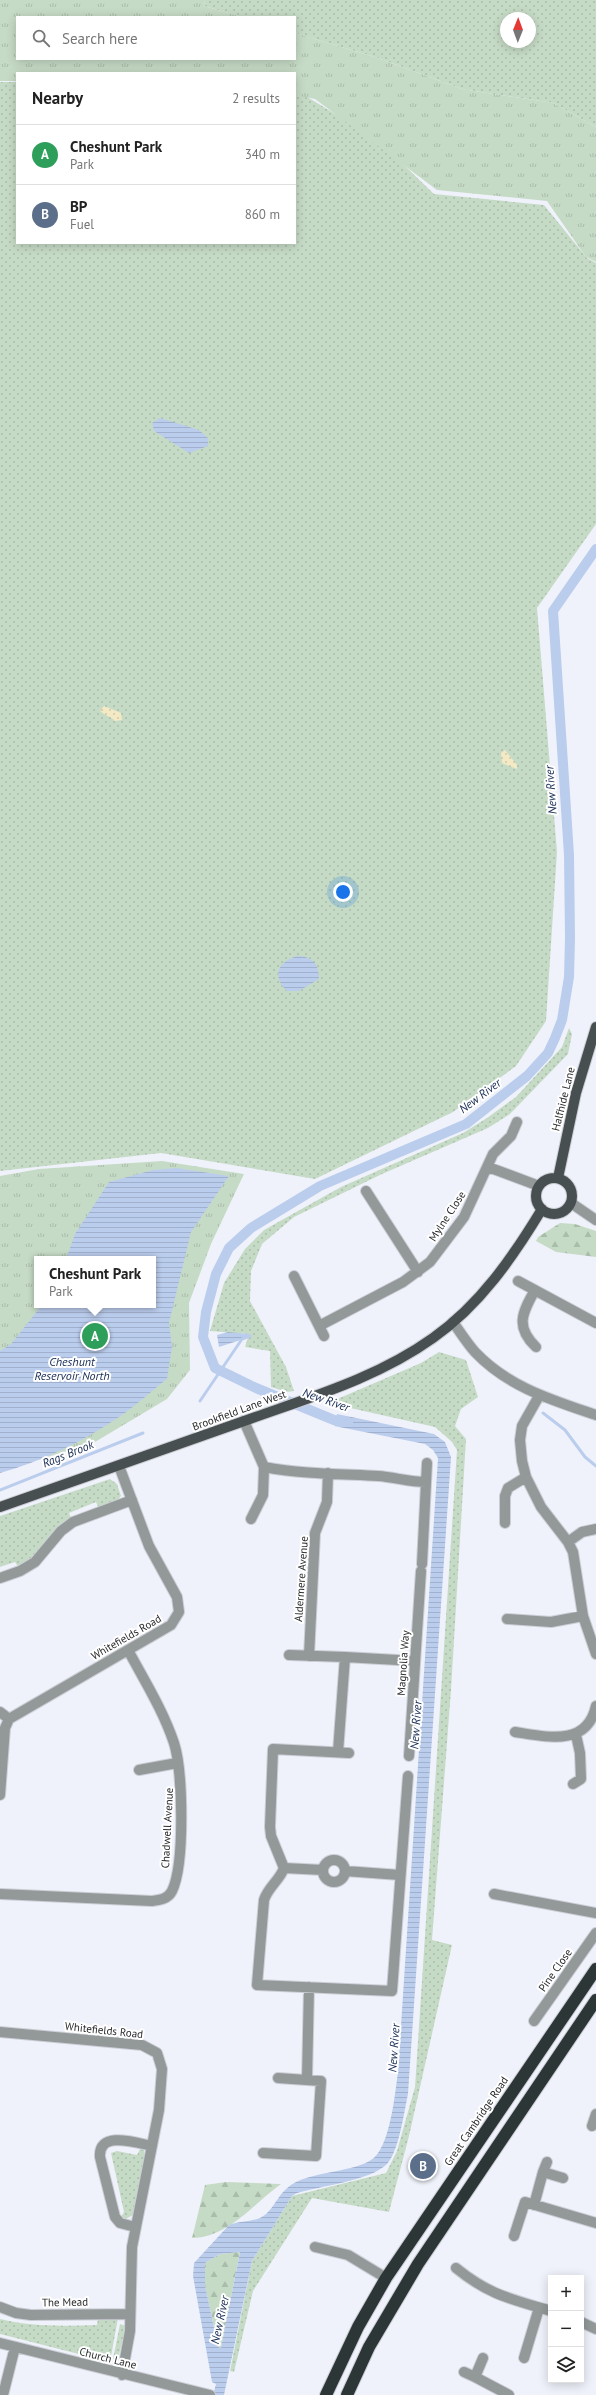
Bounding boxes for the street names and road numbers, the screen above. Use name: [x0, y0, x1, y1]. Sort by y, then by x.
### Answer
street label: Halfhide Lane: [548, 1065, 578, 1132]
street label: Mylne Close: [426, 1188, 469, 1244]
street label: Brookfield Lane West: [190, 1386, 288, 1433]
street label: Aldermere Avenue: [291, 1535, 311, 1622]
street label: Whitefields Road: [88, 1611, 164, 1663]
street label: Magnolia Way: [394, 1629, 412, 1696]
street label: Chadwell Avenue: [158, 1787, 176, 1869]
street label: Pine Close: [535, 1945, 575, 1994]
street label: Whitefields Road: [64, 2019, 144, 2041]
street label: Great Cambridge Road: [441, 2074, 511, 2168]
street label: The Mead: [42, 2295, 88, 2309]
street label: Church Lane: [78, 2344, 138, 2372]

